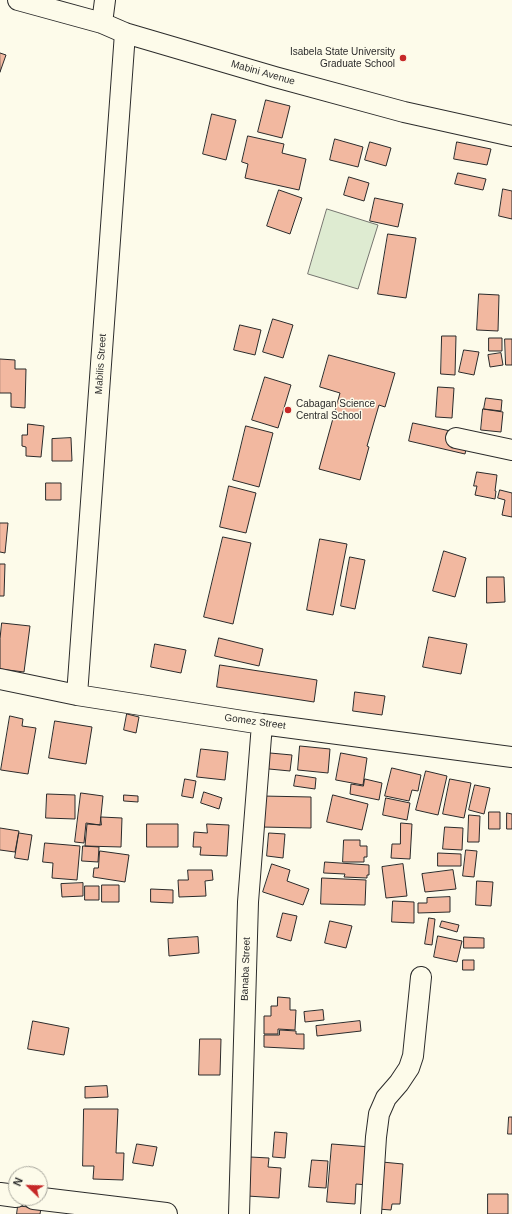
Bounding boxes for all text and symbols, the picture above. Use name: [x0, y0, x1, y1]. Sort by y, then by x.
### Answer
place label: Isabela State University Graduate School: [290, 46, 395, 70]
marker: Isabela State University Graduate School: [398, 53, 408, 63]
street label: Mabini Avenue: [230, 58, 296, 88]
street label: Mabilis Street: [93, 333, 109, 395]
place label: Cabagan Science Central School: [296, 398, 375, 422]
marker: Cabagan Science Central School: [283, 405, 293, 415]
street label: Gomez Street: [224, 712, 286, 732]
street label: Banaba Street: [239, 937, 253, 1001]
north arrow: [8, 1166, 48, 1206]
text: N: [11, 1176, 25, 1188]

